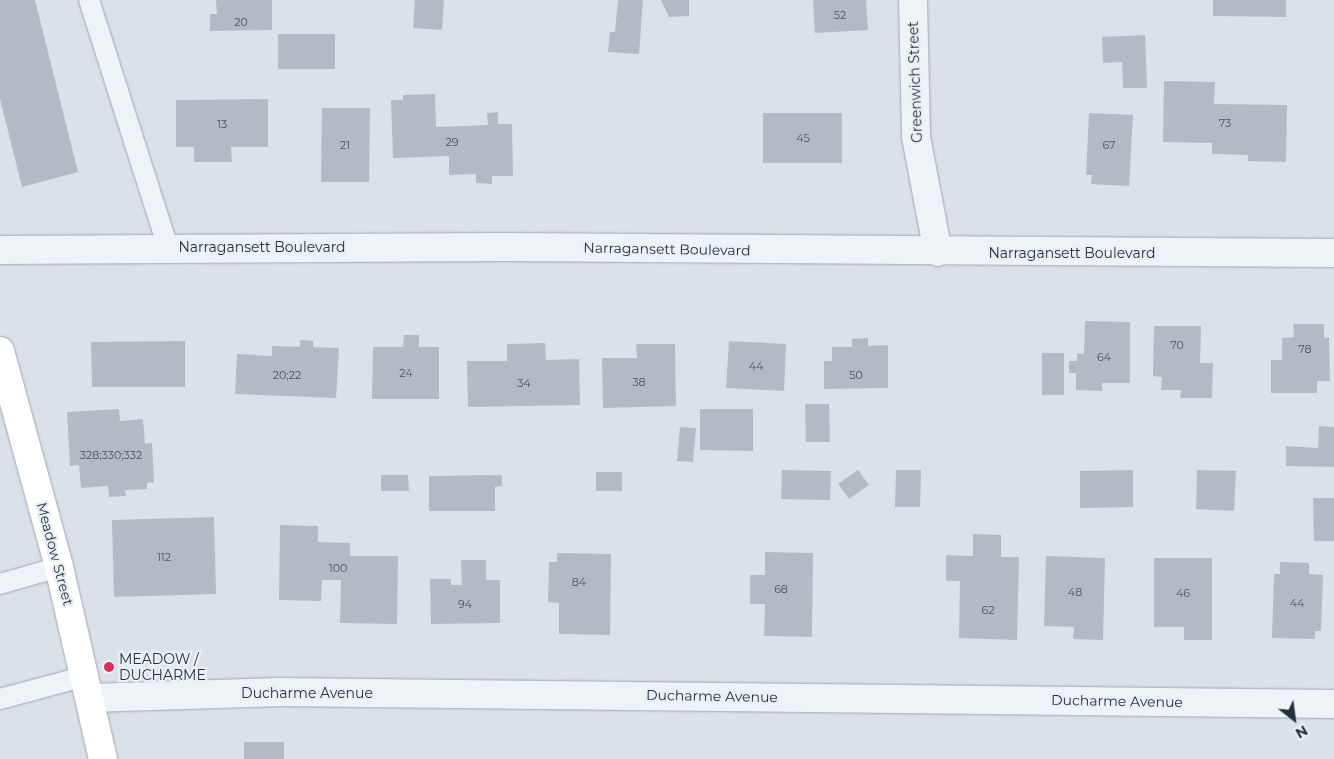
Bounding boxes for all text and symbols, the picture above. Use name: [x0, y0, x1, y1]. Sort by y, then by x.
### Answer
house number: 52: [834, 8, 846, 22]
house number: 20: [234, 15, 248, 29]
street label: Greenwich Street: [904, 21, 926, 143]
house number: 73: [1219, 116, 1231, 130]
house number: 13: [217, 117, 227, 131]
house number: 45: [796, 131, 810, 145]
house number: 29: [446, 135, 458, 149]
house number: 21: [340, 138, 350, 152]
house number: 67: [1102, 138, 1116, 152]
street label: Narragansett Boulevard: [178, 239, 346, 255]
street label: Narragansett Boulevard: [583, 239, 751, 259]
street label: Narragansett Boulevard: [988, 245, 1156, 261]
house number: 70: [1170, 338, 1184, 352]
house number: 78: [1298, 342, 1312, 356]
house number: 64: [1097, 350, 1111, 364]
house number: 44: [749, 359, 763, 373]
house number: 24: [399, 366, 413, 380]
house number: 20;22: [273, 368, 301, 382]
house number: 50: [849, 368, 863, 382]
house number: 38: [632, 375, 646, 389]
house number: 34: [517, 376, 531, 390]
house number: 328;330;332: [80, 448, 142, 462]
street label: Meadow Street: [33, 501, 77, 607]
house number: 112: [157, 550, 171, 564]
house number: 100: [329, 561, 347, 575]
house number: 84: [572, 575, 586, 589]
house number: 68: [774, 582, 788, 596]
house number: 48: [1068, 585, 1082, 599]
house number: 46: [1176, 586, 1190, 600]
house number: 44: [1290, 596, 1304, 610]
house number: 94: [458, 597, 472, 611]
house number: 62: [982, 603, 994, 617]
place label: MEADOW / DUCHARME: [119, 651, 206, 684]
marker: MEADOW / DUCHARME: [103, 661, 115, 673]
street label: Ducharme Avenue: [241, 685, 373, 701]
street label: Ducharme Avenue: [646, 686, 778, 706]
street label: Ducharme Avenue: [1051, 691, 1183, 711]
north arrow: [1269, 694, 1319, 744]
text: N: [1292, 721, 1311, 743]

